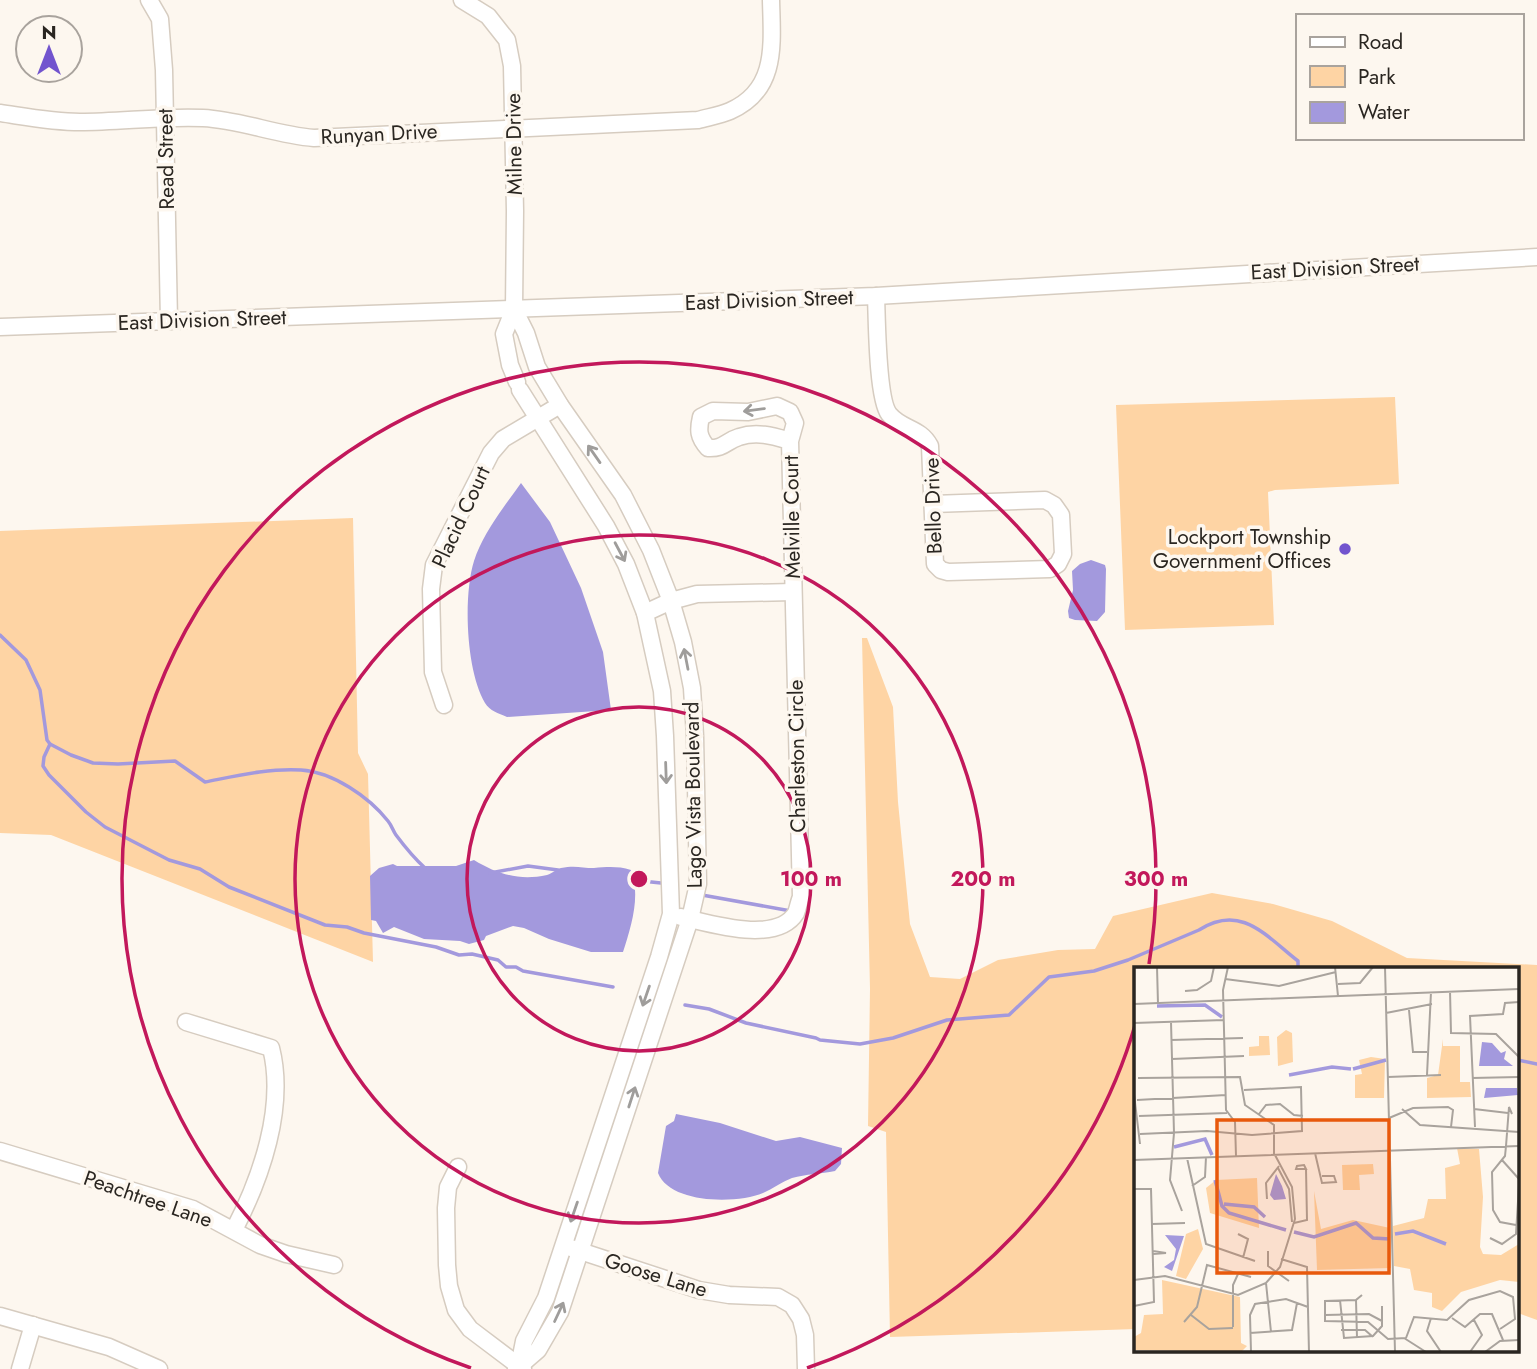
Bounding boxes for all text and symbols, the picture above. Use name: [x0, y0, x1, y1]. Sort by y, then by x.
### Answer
north arrow: [14, 14, 84, 84]
legend: [1296, 14, 1523, 140]
text: N: [41, 19, 57, 46]
text: Road: [1358, 27, 1403, 57]
text: Park: [1358, 62, 1396, 92]
street label: Milne Drive: [498, 93, 530, 195]
text: Water: [1358, 97, 1411, 127]
street label: Read Street: [150, 108, 182, 210]
street label: Runyan Drive: [320, 116, 438, 152]
street label: East Division Street: [1250, 249, 1420, 287]
street label: East Division Street: [684, 282, 854, 318]
street label: East Division Street: [117, 302, 287, 338]
one-way arrow: [743, 404, 766, 417]
one-way arrow: [587, 445, 601, 464]
street label: Melville Court: [776, 455, 808, 579]
street label: Bello Drive: [916, 457, 950, 555]
street label: Placid Court: [424, 461, 498, 573]
place label: Lockport Township Government Offices: [1153, 522, 1331, 576]
one-way arrow: [613, 541, 627, 562]
marker: Lockport Township Government Offices: [1337, 541, 1353, 557]
one-way arrow: [679, 648, 693, 671]
street label: Charleston Circle: [781, 679, 813, 833]
street label: Lago Vista Boulevard: [676, 701, 710, 889]
one-way arrow: [660, 761, 673, 784]
text: 100 m: [780, 864, 842, 894]
text: 200 m: [950, 864, 1016, 894]
text: 300 m: [1124, 864, 1188, 894]
centre of rings: [627, 867, 651, 891]
inset map: [1134, 967, 1520, 1352]
one-way arrow: [639, 985, 651, 1007]
one-way arrow: [627, 1086, 639, 1108]
street label: Peachtree Lane: [80, 1163, 216, 1235]
one-way arrow: [566, 1201, 579, 1223]
street label: Goose Lane: [601, 1245, 711, 1305]
one-way arrow: [552, 1302, 566, 1323]

